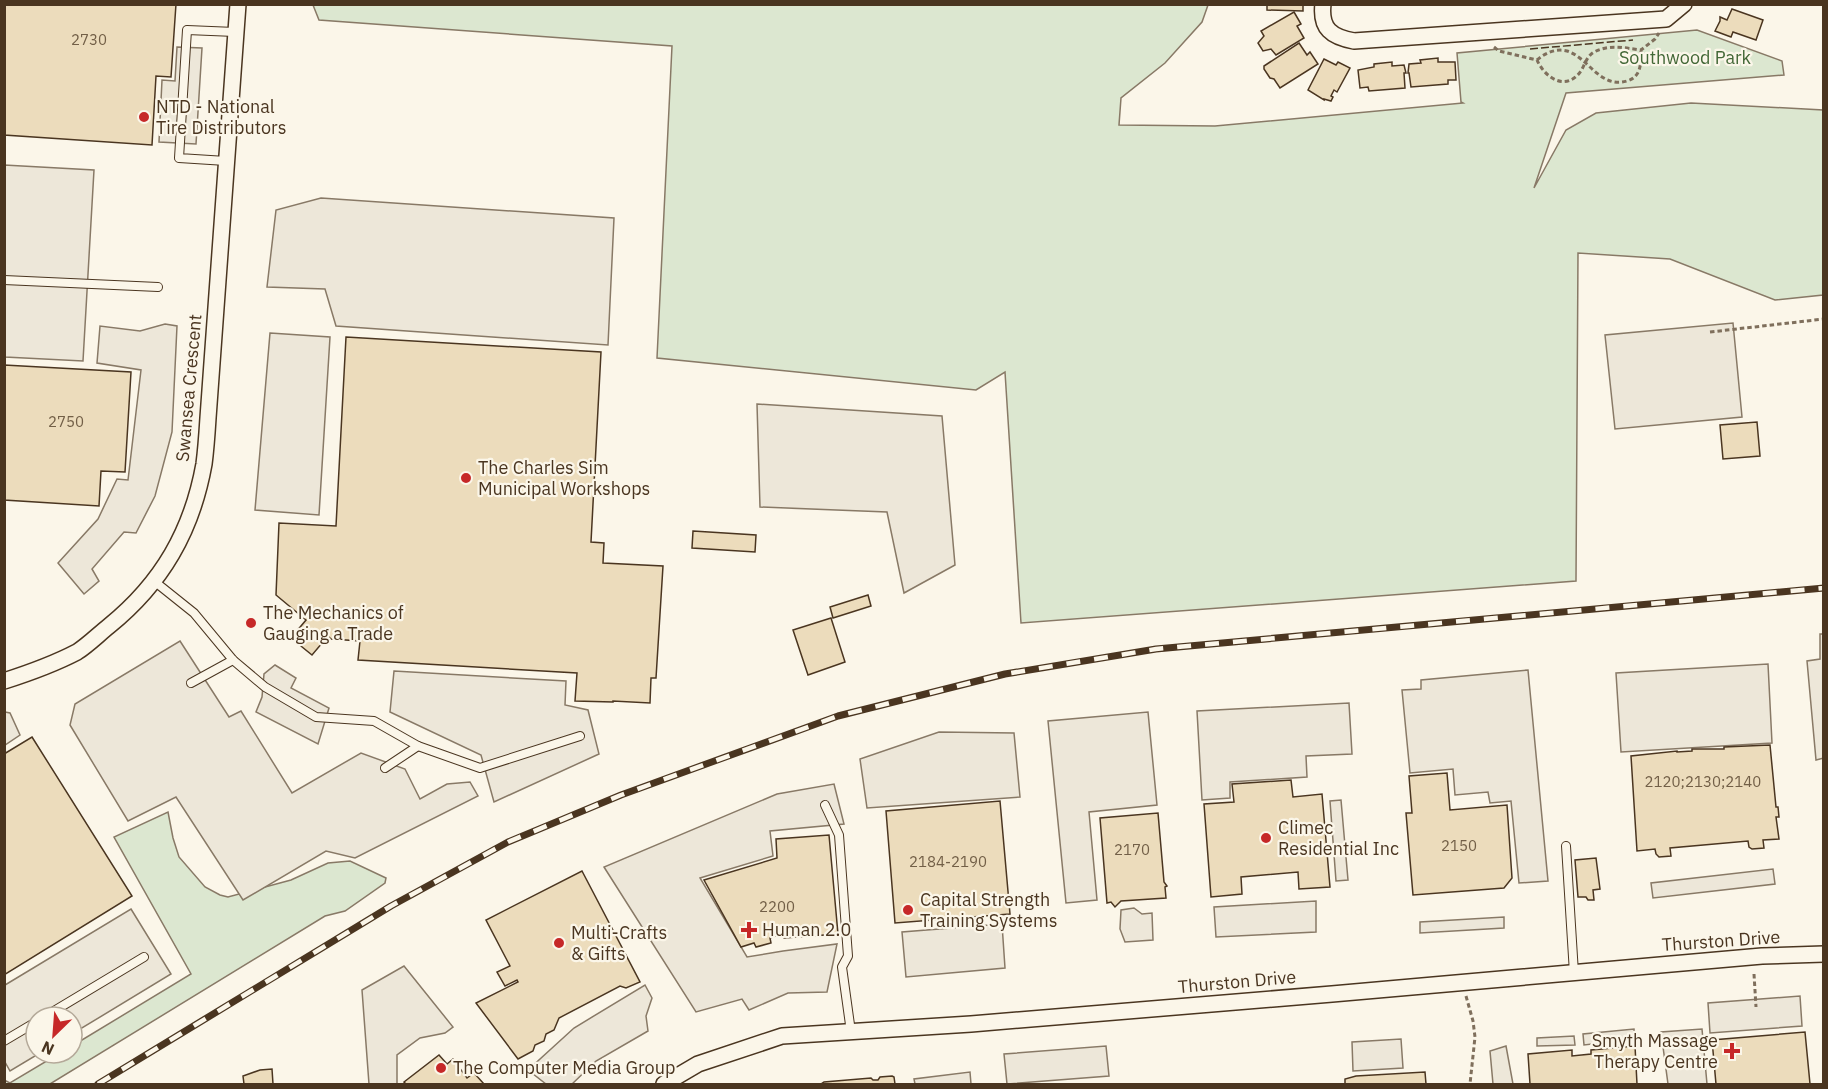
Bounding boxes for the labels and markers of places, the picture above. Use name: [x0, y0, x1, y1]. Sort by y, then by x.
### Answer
place label: NTD - National Tire Distributors: [156, 95, 286, 139]
marker: NTD - National Tire Distributors: [137, 110, 151, 124]
place label: The Charles Sim Municipal Workshops: [478, 456, 650, 500]
marker: The Charles Sim Municipal Workshops: [459, 471, 473, 485]
place label: The Mechanics of Gauging a Trade: [263, 601, 404, 645]
marker: The Mechanics of Gauging a Trade: [244, 616, 258, 630]
place label: Climec Residential Inc: [1278, 816, 1399, 860]
marker: Climec Residential Inc: [1259, 831, 1273, 845]
place label: Capital Strength Training Systems: [920, 888, 1057, 932]
marker: Capital Strength Training Systems: [901, 903, 915, 917]
place label: Human 2.0: [762, 918, 851, 941]
place label: Multi-Crafts & Gifts: [571, 921, 667, 965]
marker: Human 2.0: [740, 921, 758, 939]
marker: Multi-Crafts & Gifts: [552, 936, 566, 950]
place label: Smyth Massage Therapy Centre: [1592, 1029, 1718, 1073]
marker: Smyth Massage Therapy Centre: [1723, 1042, 1741, 1060]
place label: The Computer Media Group: [453, 1056, 675, 1079]
marker: The Computer Media Group: [434, 1061, 448, 1075]

